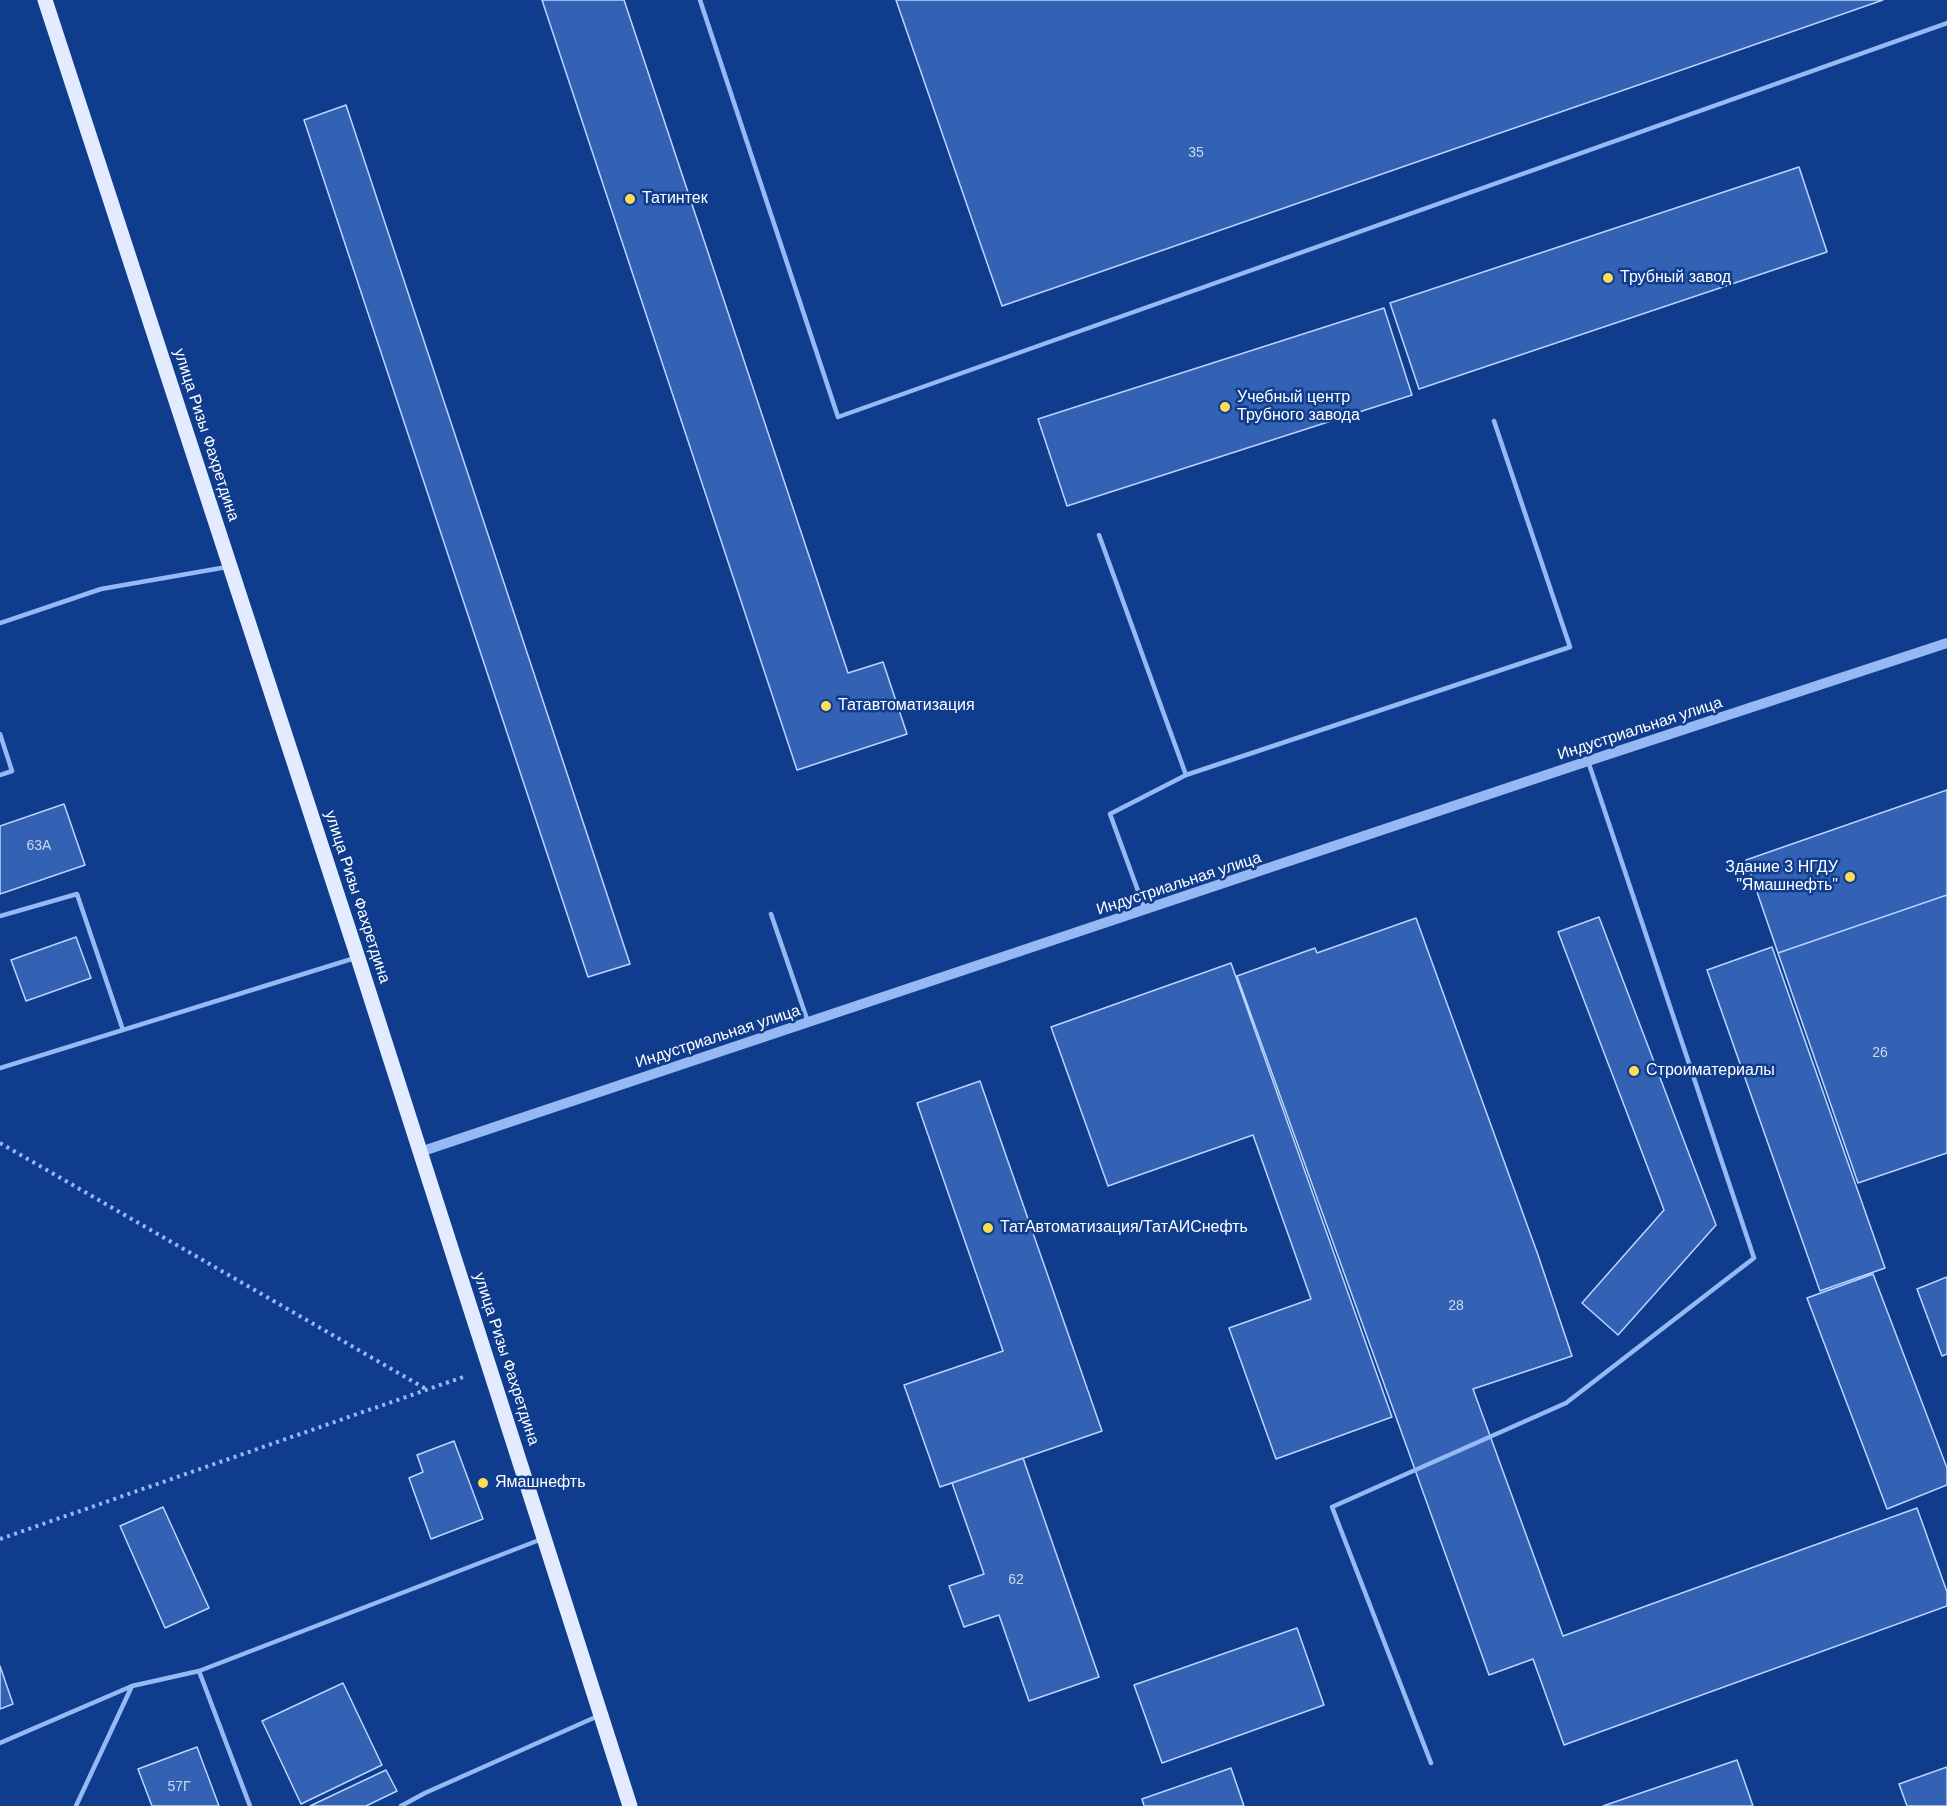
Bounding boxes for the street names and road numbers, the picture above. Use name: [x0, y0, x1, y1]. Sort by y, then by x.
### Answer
street label: улица Ризы Фахретдина: [169, 346, 243, 524]
street label: Индустриальная улица: [1555, 693, 1725, 765]
street label: улица Ризы Фахретдина: [320, 808, 394, 986]
street label: Индустриальная улица: [1094, 848, 1264, 920]
street label: Индустриальная улица: [633, 1001, 803, 1073]
street label: улица Ризы Фахретдина: [469, 1270, 543, 1448]

